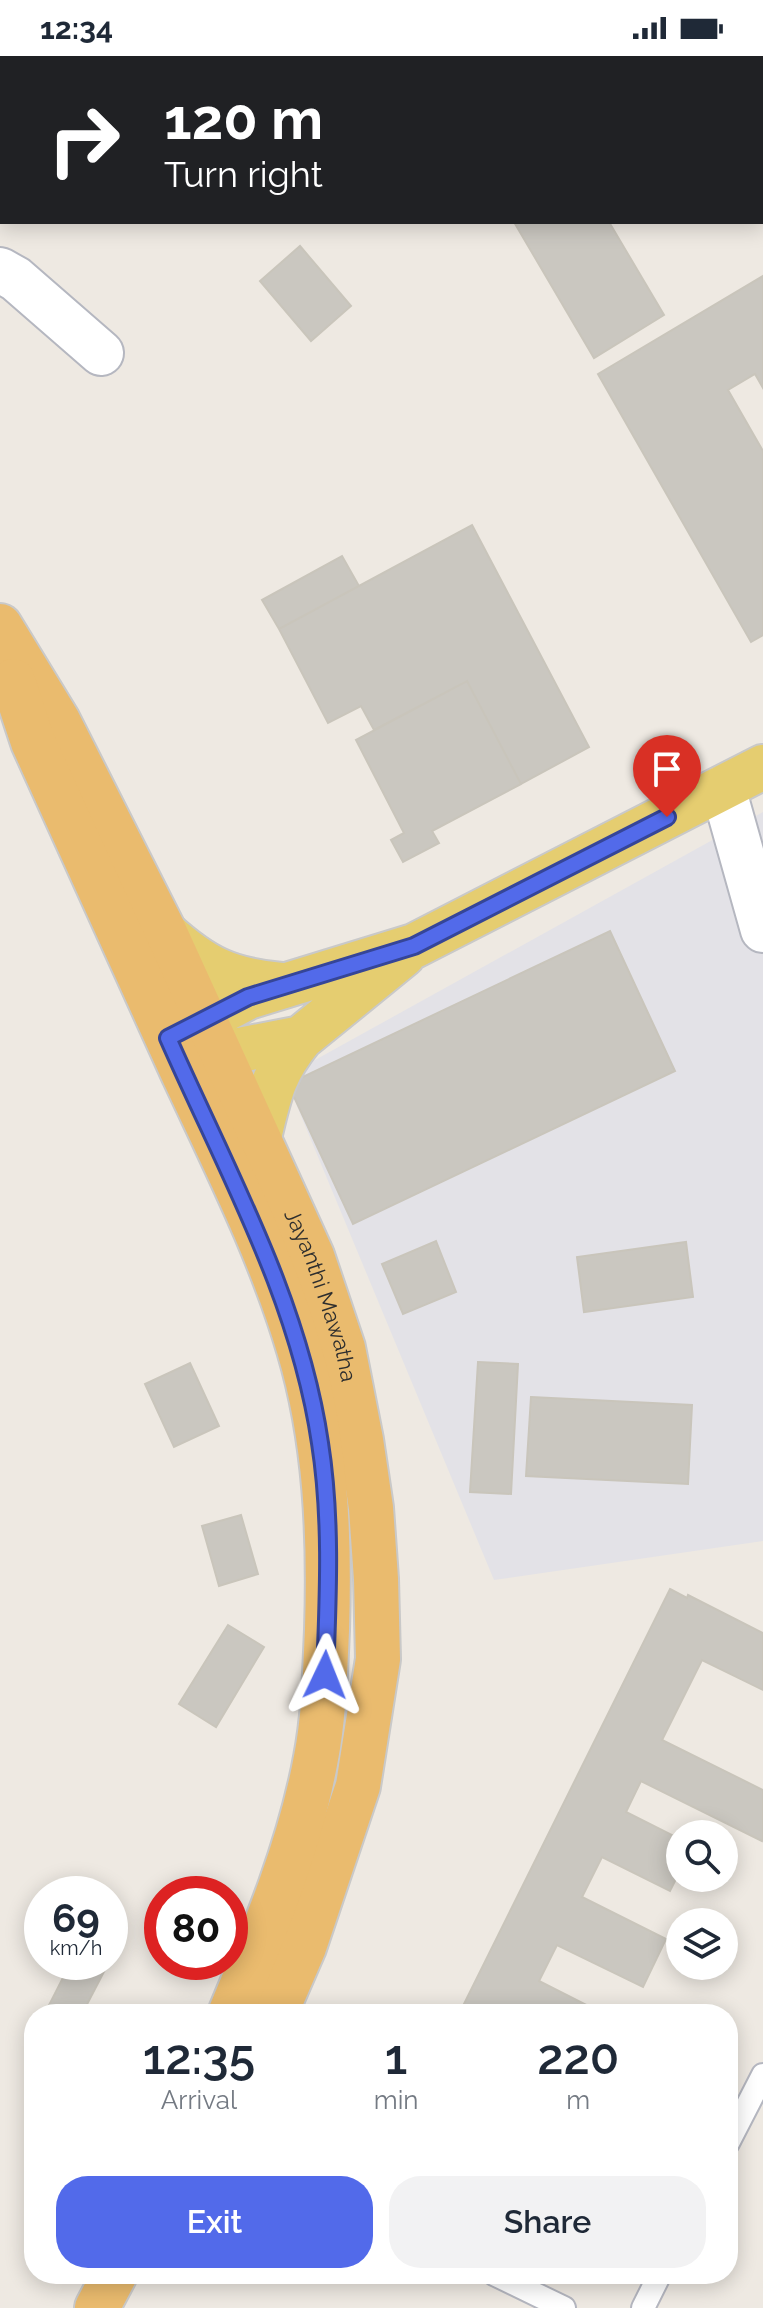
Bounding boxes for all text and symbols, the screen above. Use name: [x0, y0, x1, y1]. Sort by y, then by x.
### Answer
text: 12:34: [40, 11, 113, 46]
text: 120 m: [164, 86, 323, 152]
icon: right: [32, 88, 136, 192]
text: Turn right: [164, 153, 323, 195]
pin: [633, 735, 701, 817]
icon: arrive: [645, 747, 689, 791]
street label: Jayanthi Mawatha: [279, 1205, 362, 1384]
position arrow: [283, 1633, 367, 1717]
map controls: [666, 1820, 738, 1980]
button: search: [666, 1820, 738, 1892]
speed limit sign: 80: [144, 1876, 248, 1980]
text: 69: [52, 1894, 100, 1941]
button: layers: [666, 1908, 738, 1980]
text: km/h: [50, 1936, 102, 1960]
text: 12:35: [143, 2029, 255, 2085]
text: 1: [385, 2029, 407, 2085]
text: 220: [537, 2029, 619, 2085]
text: Arrival: [161, 2085, 237, 2115]
text: min: [374, 2085, 418, 2115]
text: m: [566, 2085, 590, 2115]
button: Exit: [56, 2176, 373, 2268]
button: Share: [389, 2176, 706, 2268]

